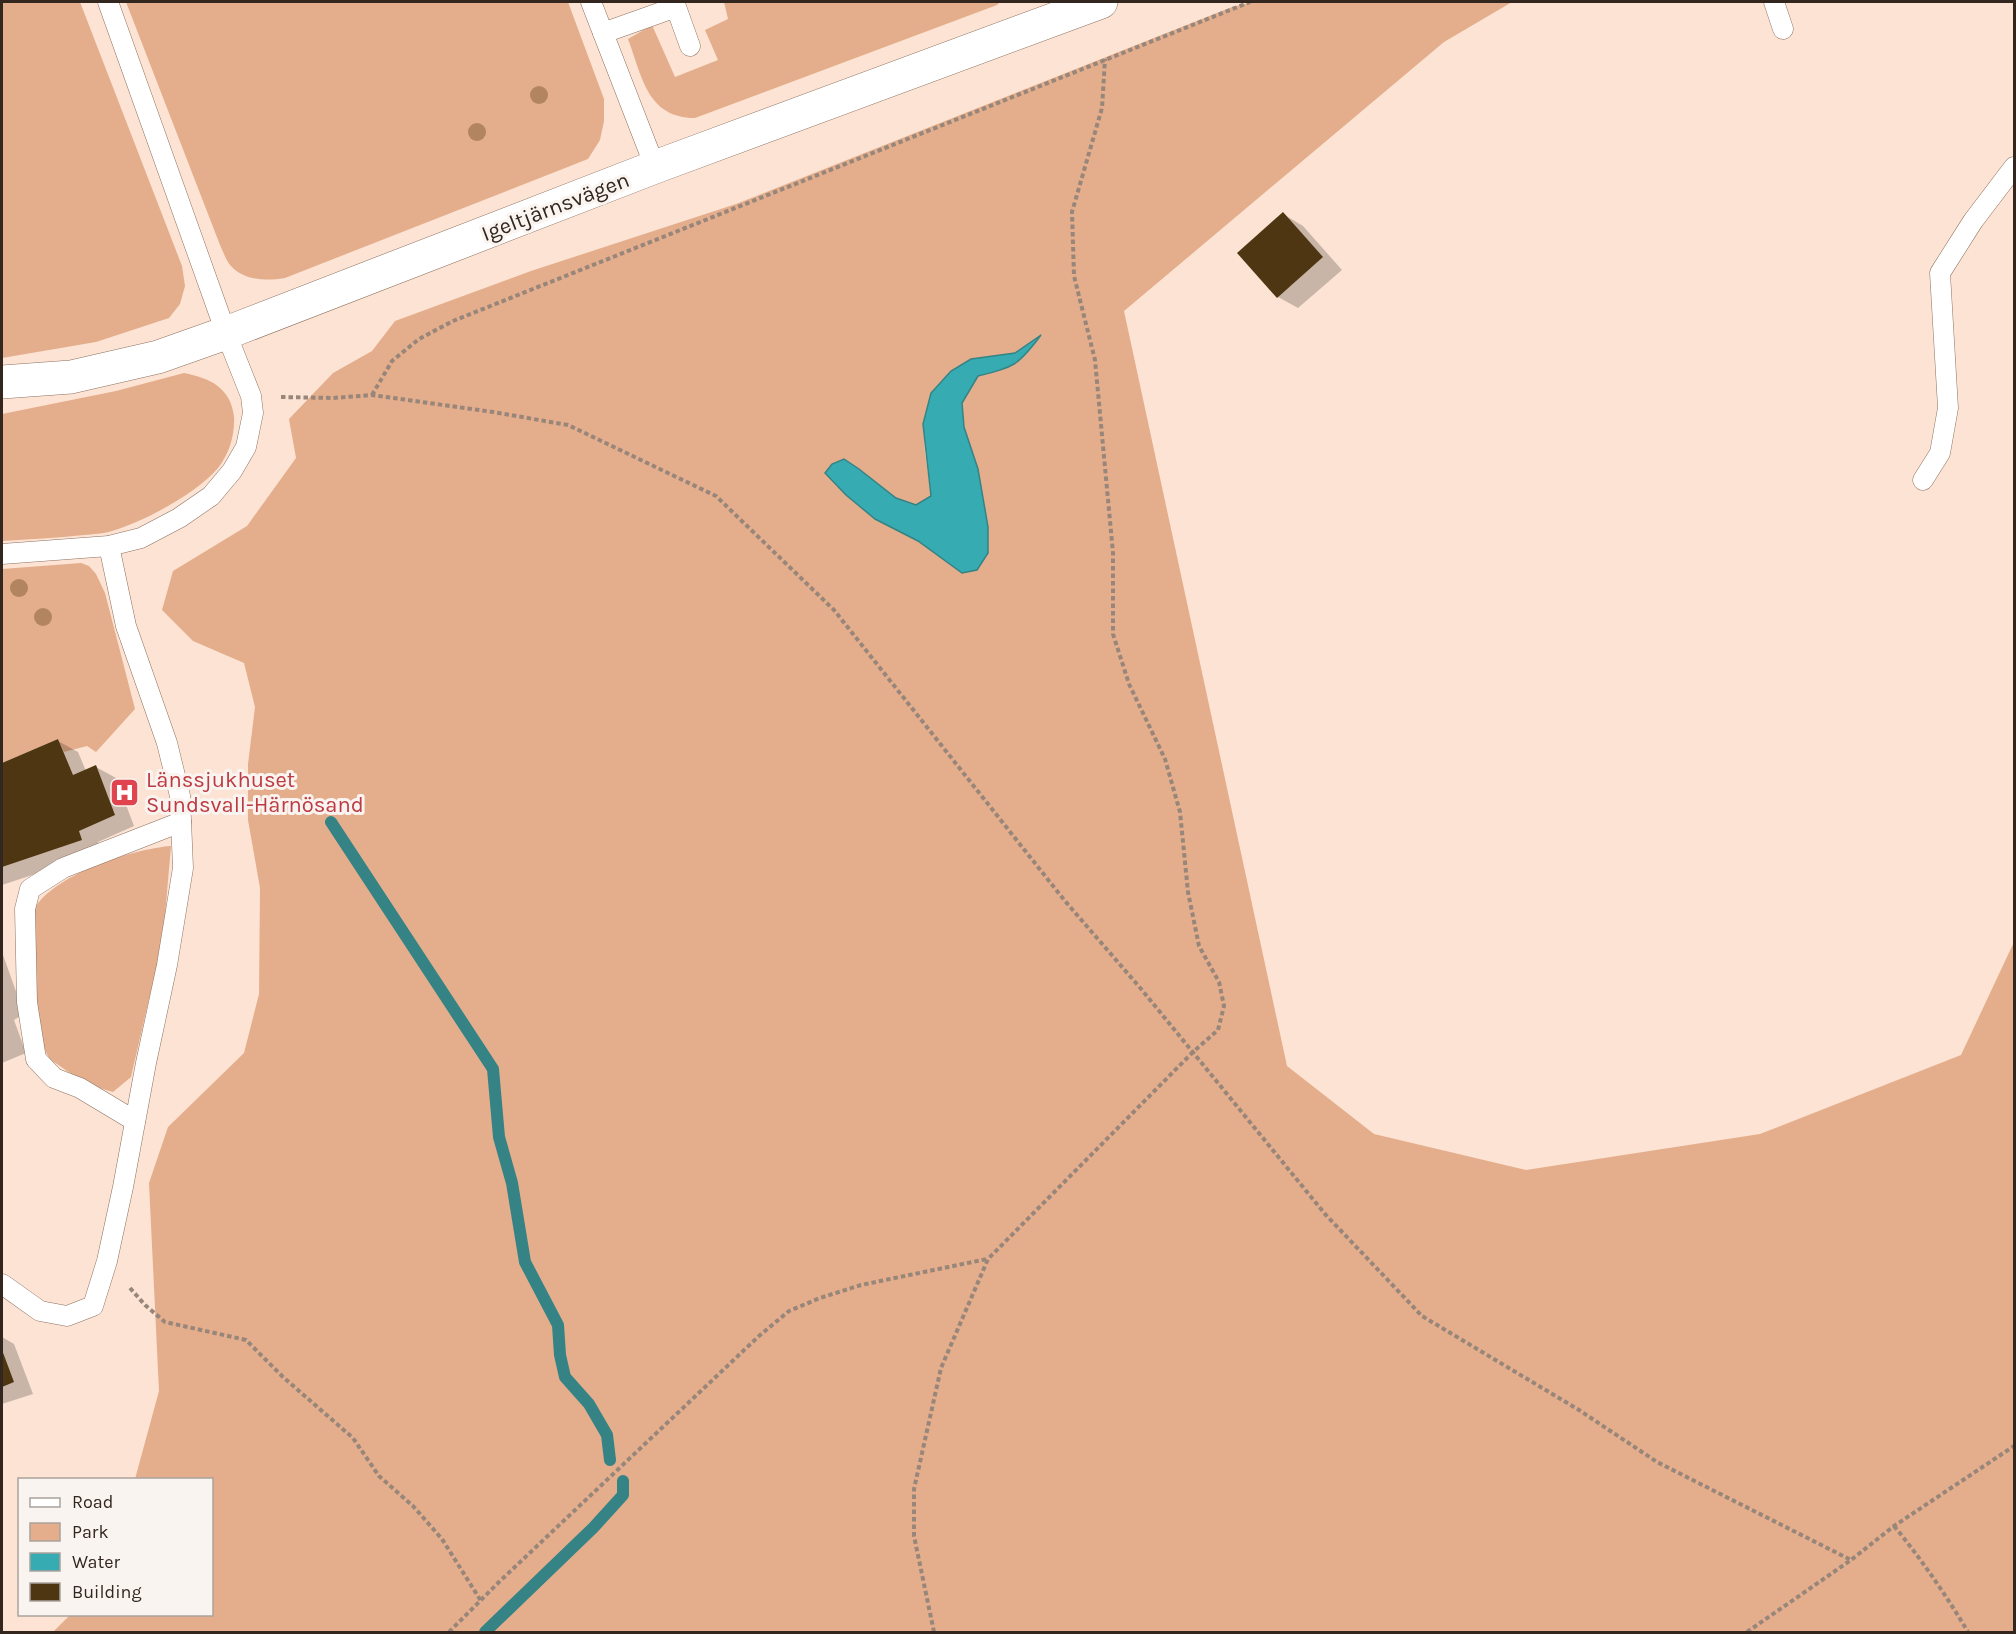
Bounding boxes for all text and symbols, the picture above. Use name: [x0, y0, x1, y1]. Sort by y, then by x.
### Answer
street label: Igeltjärnsvägen: [478, 167, 633, 247]
place label: Länssjukhuset Sundsvall-Härnösand: [146, 767, 364, 818]
hospital icon: Länssjukhuset Sundsvall-Härnösand: [109, 776, 141, 808]
legend: [18, 1478, 213, 1616]
text: Road: [72, 1491, 113, 1513]
text: Park: [72, 1521, 109, 1543]
text: Water: [72, 1551, 120, 1573]
text: Building: [72, 1581, 142, 1603]

